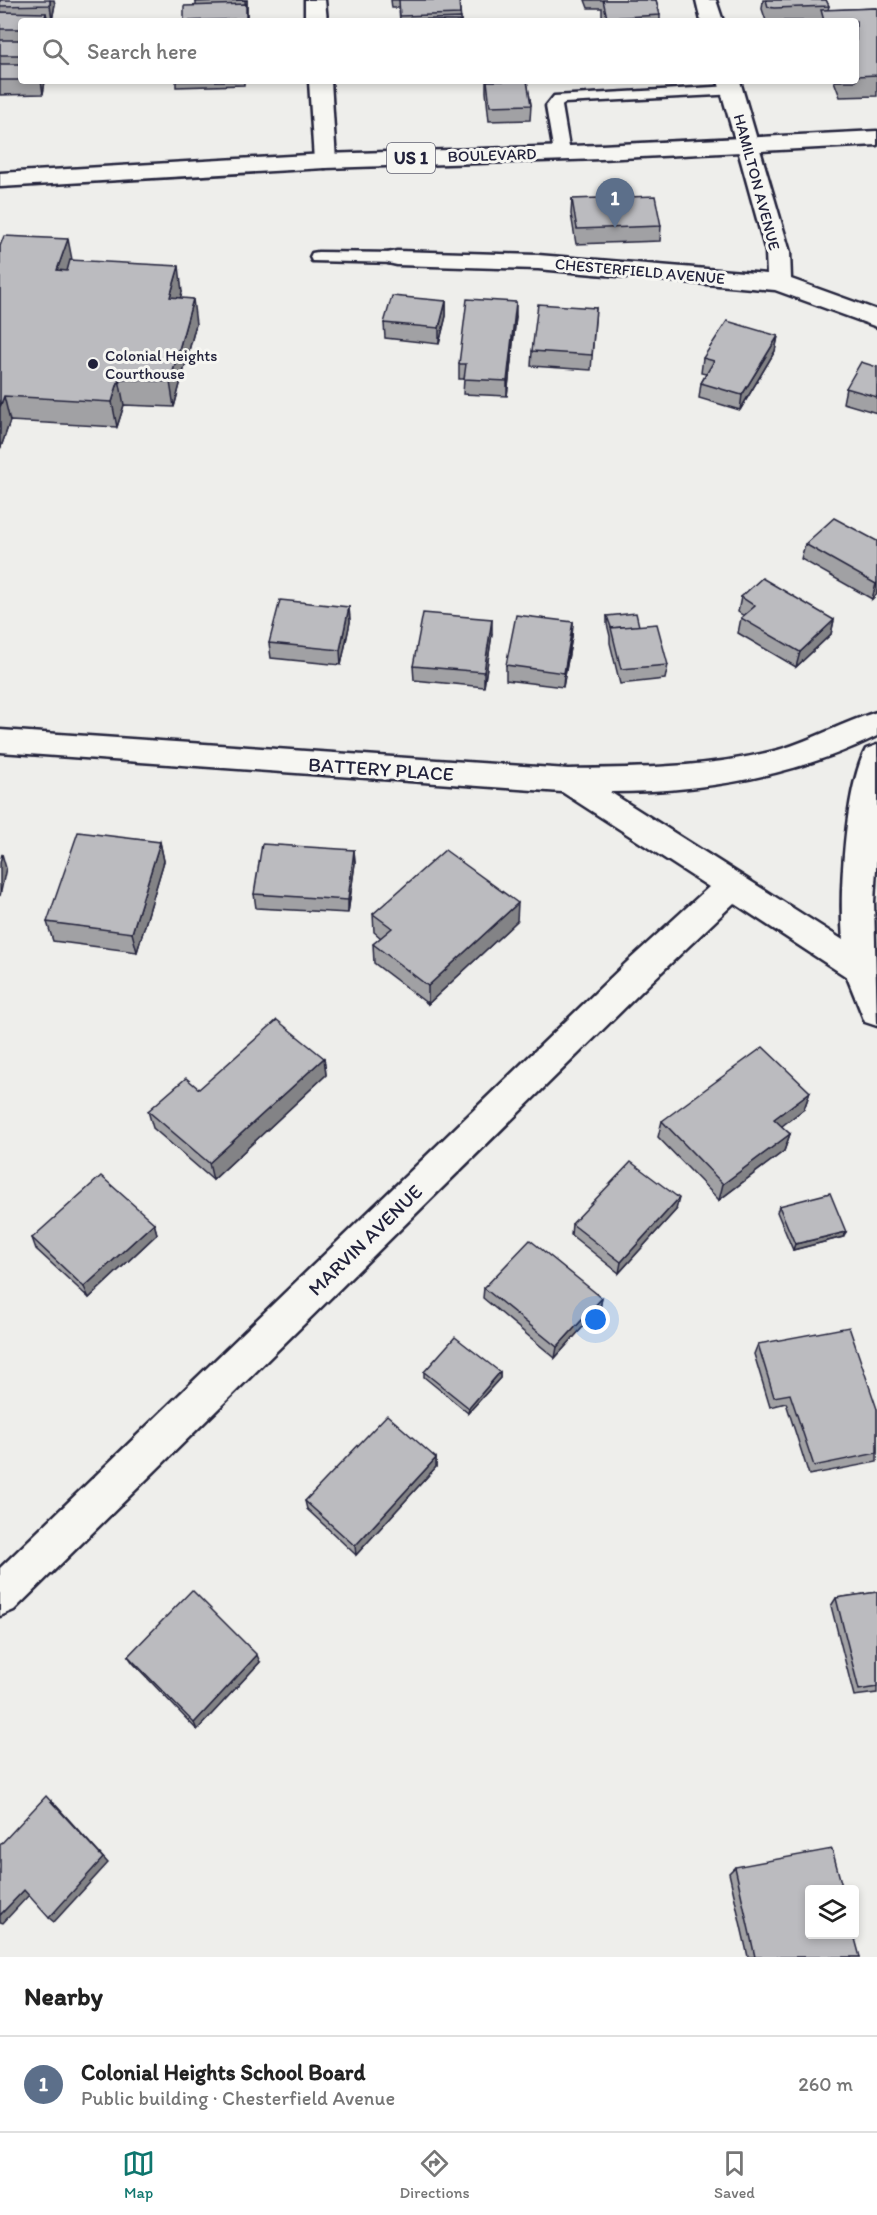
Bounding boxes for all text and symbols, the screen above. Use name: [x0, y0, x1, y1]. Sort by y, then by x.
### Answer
search box: [18, 18, 859, 84]
icon: search: [39, 35, 72, 68]
text: Search here: [87, 38, 197, 65]
street label: HAMILTON AVENUE: [730, 112, 784, 252]
road number: US 1: [387, 143, 435, 173]
street label: BOULEVARD: [447, 144, 537, 166]
pin: 1: [596, 178, 634, 228]
street label: CHESTERFIELD AVENUE: [554, 254, 726, 288]
place label: Colonial Heights Courthouse: [105, 346, 217, 383]
marker: Colonial Heights Courthouse: [86, 357, 100, 371]
street label: BATTERY PLACE: [307, 752, 455, 786]
street label: MARVIN AVENUE: [303, 1179, 427, 1301]
your location: [581, 1305, 610, 1334]
map controls: [805, 1885, 859, 1939]
button: layers: [805, 1885, 859, 1939]
text: Nearby: [24, 1980, 103, 2012]
text: Colonial Heights School Board: [81, 2059, 365, 2086]
text: 1: [39, 2072, 48, 2096]
text: 260 m: [798, 2072, 853, 2096]
text: Public building · Chesterfield Avenue: [81, 2086, 395, 2110]
tab: Map: [122, 2147, 155, 2202]
tab: Directions: [399, 2147, 470, 2202]
tab: Saved: [714, 2147, 755, 2202]

